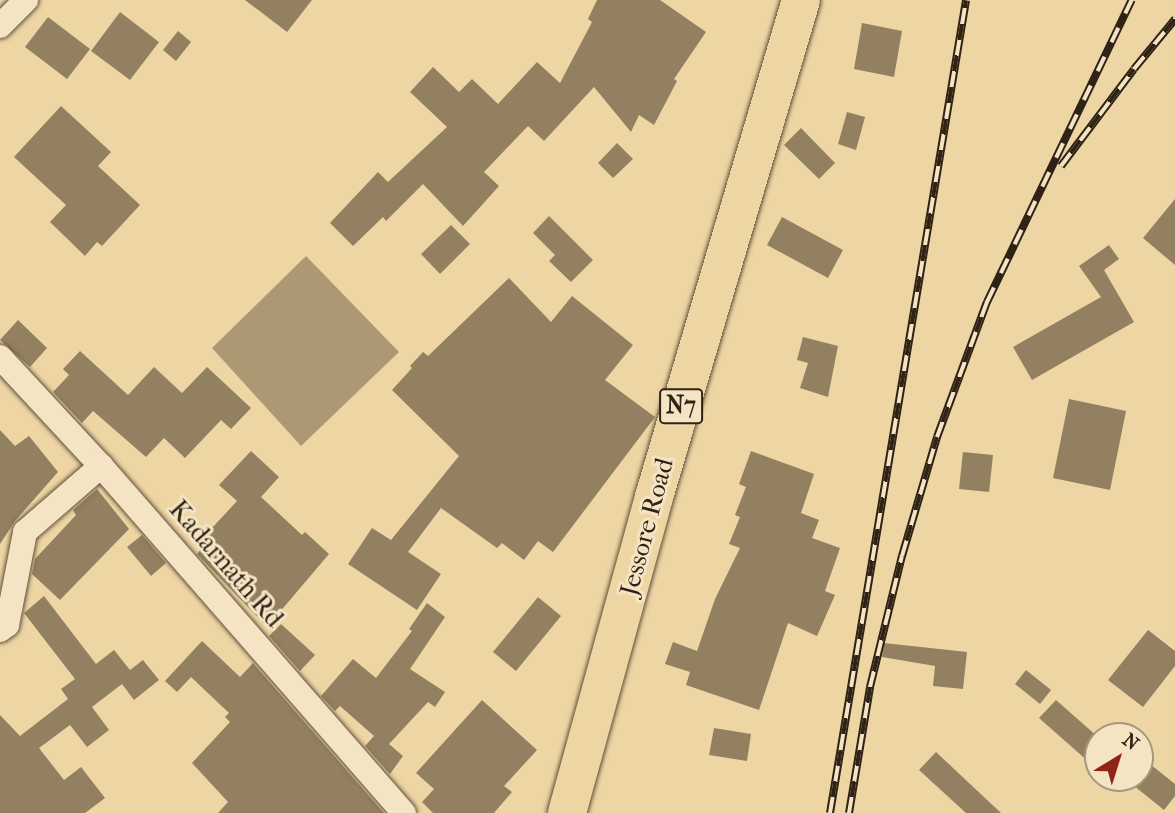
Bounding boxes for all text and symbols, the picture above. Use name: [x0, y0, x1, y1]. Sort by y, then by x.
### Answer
road number: N7: [658, 386, 704, 426]
street label: Jessore Road: [614, 455, 680, 599]
street label: Kadarnath Rd: [162, 494, 290, 634]
north arrow: [1084, 722, 1154, 792]
text: N: [1118, 729, 1143, 755]

